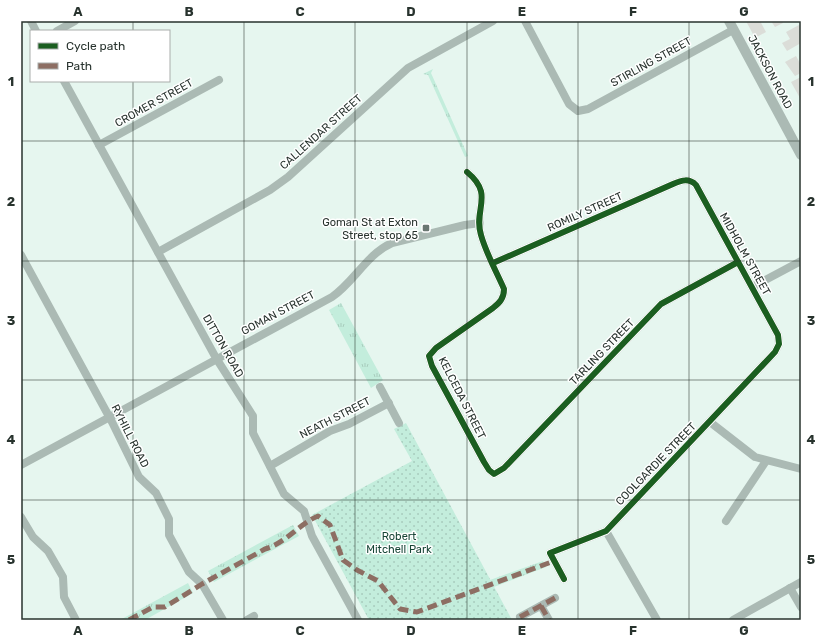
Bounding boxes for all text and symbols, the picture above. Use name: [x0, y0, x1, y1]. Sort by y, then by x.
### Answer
text: A: [73, 4, 83, 19]
text: B: [184, 4, 194, 19]
text: C: [295, 4, 305, 19]
text: D: [406, 4, 416, 19]
text: E: [518, 4, 526, 19]
text: F: [629, 4, 637, 19]
text: G: [739, 4, 749, 19]
legend: [30, 30, 170, 82]
street label: JACKSON ROAD: [745, 33, 795, 111]
street label: STIRLING STREET: [608, 34, 694, 90]
text: Cycle path: [66, 39, 125, 53]
text: Path: [66, 59, 92, 73]
text: 1: [8, 74, 14, 89]
text: 1: [808, 74, 814, 89]
street label: CROMER STREET: [113, 76, 196, 130]
street label: CALLENDAR STREET: [277, 91, 365, 172]
street label: ROMILY STREET: [545, 189, 625, 234]
text: 2: [7, 194, 15, 209]
text: 2: [807, 194, 815, 209]
street label: MIDHOLM STREET: [717, 210, 773, 298]
place label: Goman St at Exton Street, stop 65: [322, 216, 418, 242]
marker: Goman St at Exton Street, stop 65: [421, 223, 431, 233]
street label: GOMAN STREET: [239, 288, 318, 338]
street label: DITTON ROAD: [200, 312, 246, 380]
text: 3: [7, 313, 16, 328]
text: 3: [807, 313, 816, 328]
street label: TARLING STREET: [567, 316, 637, 388]
street label: KELCEDA STREET: [436, 355, 489, 442]
street label: NEATH STREET: [297, 394, 373, 441]
street label: RYHILL ROAD: [109, 402, 151, 470]
street label: COOLGARDIE STREET: [613, 419, 699, 508]
text: 4: [7, 432, 16, 447]
text: 4: [807, 432, 816, 447]
park label: Robert Mitchell Park: [366, 530, 432, 556]
text: 5: [7, 552, 15, 567]
text: 5: [807, 552, 815, 567]
text: A: [73, 623, 83, 638]
text: B: [184, 623, 194, 638]
text: C: [295, 623, 305, 638]
text: D: [406, 623, 416, 638]
text: E: [518, 623, 526, 638]
text: F: [629, 623, 637, 638]
text: G: [739, 623, 749, 638]

